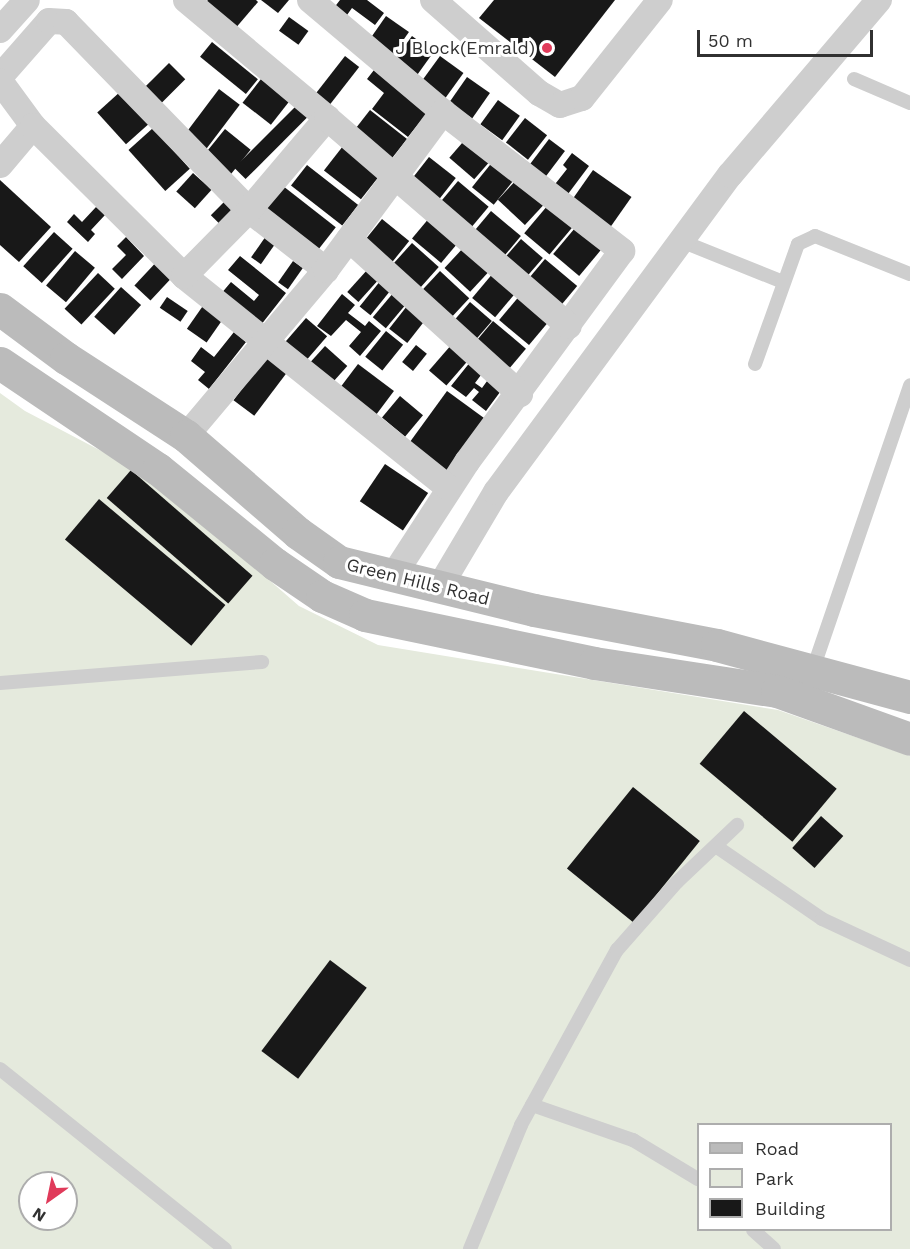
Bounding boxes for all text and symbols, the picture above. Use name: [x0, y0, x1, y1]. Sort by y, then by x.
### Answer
scale bar: [700, 18, 876, 56]
text: 50 m: [708, 30, 753, 51]
place label: J Block(Emrald): [395, 37, 535, 59]
marker: J Block(Emrald): [540, 41, 554, 55]
street label: Green Hills Road: [344, 554, 492, 610]
legend: [697, 1123, 892, 1231]
text: Road: [755, 1138, 799, 1159]
text: Park: [755, 1168, 794, 1189]
north arrow: [18, 1171, 78, 1231]
text: Building: [755, 1198, 825, 1219]
text: N: [29, 1204, 49, 1226]

